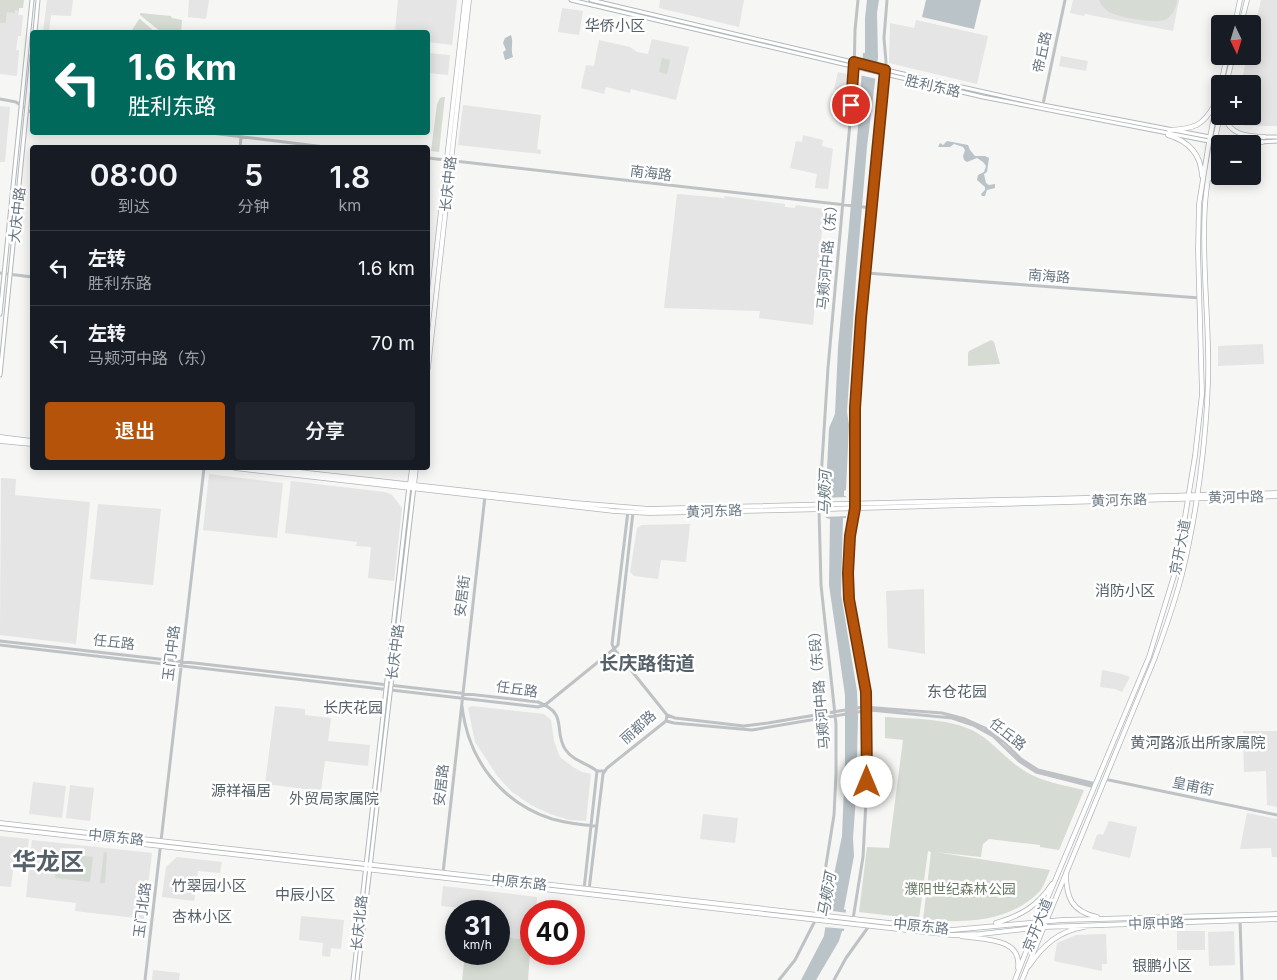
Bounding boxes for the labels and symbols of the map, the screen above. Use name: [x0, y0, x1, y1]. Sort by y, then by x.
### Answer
north arrow: [1211, 15, 1261, 65]
district label: 华侨小区: [585, 16, 645, 35]
street label: 帝丘路: [1029, 30, 1054, 74]
street label: 胜利东路: [904, 71, 962, 100]
pin: [830, 84, 872, 126]
street label: 长庆中路: [436, 155, 459, 213]
street label: 南海路: [629, 162, 673, 183]
street label: 大庆中路: [5, 186, 28, 244]
street label: 马颊河中路（东）: [813, 197, 840, 310]
street label: 南海路: [1027, 266, 1071, 285]
water label: 马颊河: [815, 467, 834, 516]
street label: 黄河中路: [1208, 488, 1264, 505]
street label: 黄河东路: [1091, 490, 1147, 509]
street label: 黄河东路: [686, 501, 742, 520]
street label: 京开大道: [1166, 518, 1193, 576]
street label: 安居街: [451, 574, 472, 618]
district label: 消防小区: [1095, 581, 1155, 600]
street label: 长庆中路: [383, 623, 406, 681]
street label: 玉门中路: [159, 624, 182, 682]
street label: 马颊河中路（东段）: [805, 624, 832, 751]
street label: 任丘路: [92, 631, 136, 652]
district label: 长庆路街道: [599, 652, 695, 675]
street label: 任丘路: [495, 677, 539, 700]
district label: 东仓花园: [927, 682, 987, 701]
district label: 长庆花园: [323, 698, 383, 717]
street label: 丽都路: [616, 706, 659, 747]
street label: 任丘路: [987, 714, 1030, 753]
district label: 黄河路派出所家属院: [1130, 733, 1266, 752]
position arrow: [840, 755, 892, 807]
street label: 安居路: [430, 763, 451, 807]
street label: 皇甫街: [1171, 773, 1215, 798]
district label: 源祥福居: [211, 781, 271, 800]
district label: 外贸局家属院: [289, 789, 379, 808]
street label: 中原东路: [87, 825, 145, 848]
district label: 华龙区: [12, 847, 84, 876]
water label: 马颊河: [813, 868, 840, 919]
street label: 中原东路: [490, 870, 548, 893]
district label: 竹翠园小区: [171, 876, 247, 895]
park label: 濮阳世纪森林公园: [904, 880, 1016, 897]
street label: 玉门北路: [130, 881, 153, 939]
district label: 中辰小区: [275, 885, 335, 904]
street label: 长庆北路: [347, 894, 370, 952]
street label: 京开大道: [1018, 896, 1055, 954]
speed limit sign: 40: [520, 900, 585, 965]
district label: 杏林小区: [172, 907, 232, 926]
street label: 中原中路: [1128, 913, 1184, 932]
street label: 中原东路: [892, 914, 950, 937]
district label: 银鹏小区: [1132, 956, 1192, 975]

